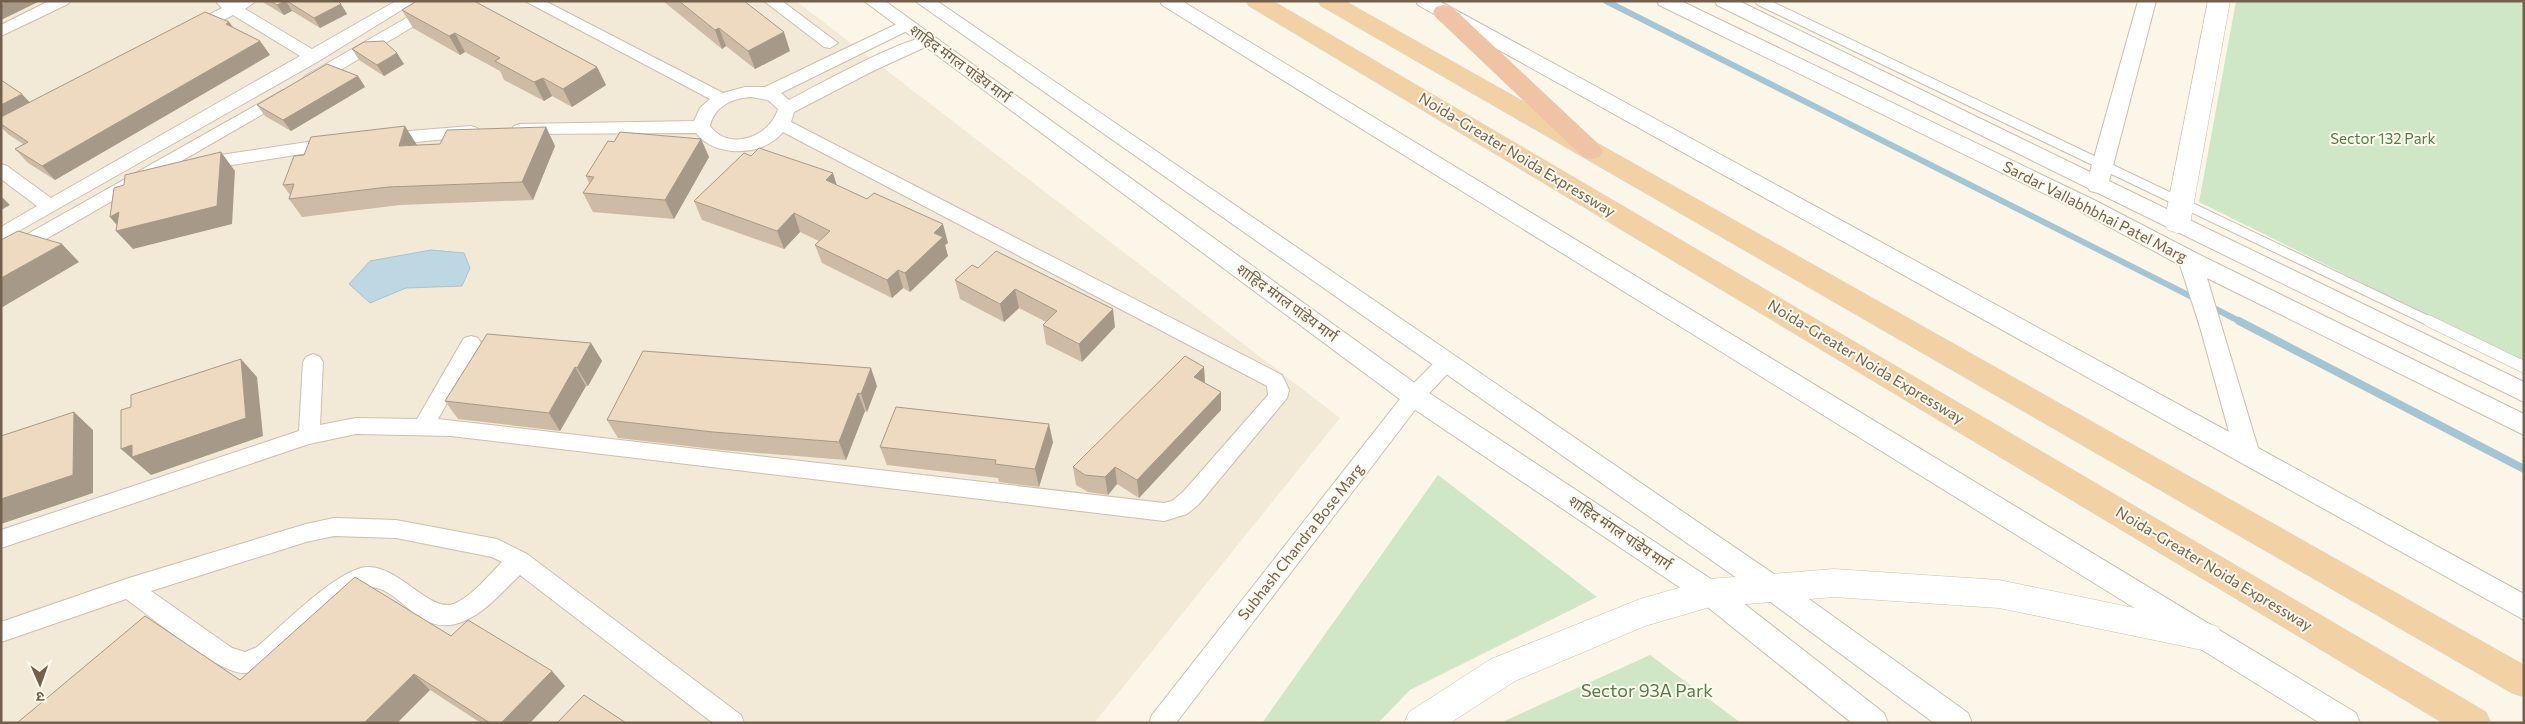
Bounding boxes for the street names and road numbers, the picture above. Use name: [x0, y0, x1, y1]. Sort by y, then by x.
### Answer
street label: शाहिद मंगल पांडेय मार्ग: [907, 20, 1015, 106]
street label: Noida-Greater Noida Expressway: [1416, 88, 1619, 220]
street label: Sardar Vallabhbhai Patel Marg: [2000, 157, 2190, 265]
street label: शाहिद मंगल पांडेय मार्ग: [1234, 259, 1342, 345]
street label: Noida-Greater Noida Expressway: [1765, 295, 1968, 427]
street label: Subhash Chandra Bose Marg: [1234, 460, 1367, 623]
street label: शाहिद मंगल पांडेय मार्ग: [1566, 491, 1676, 574]
street label: Noida-Greater Noida Expressway: [2113, 502, 2316, 634]

